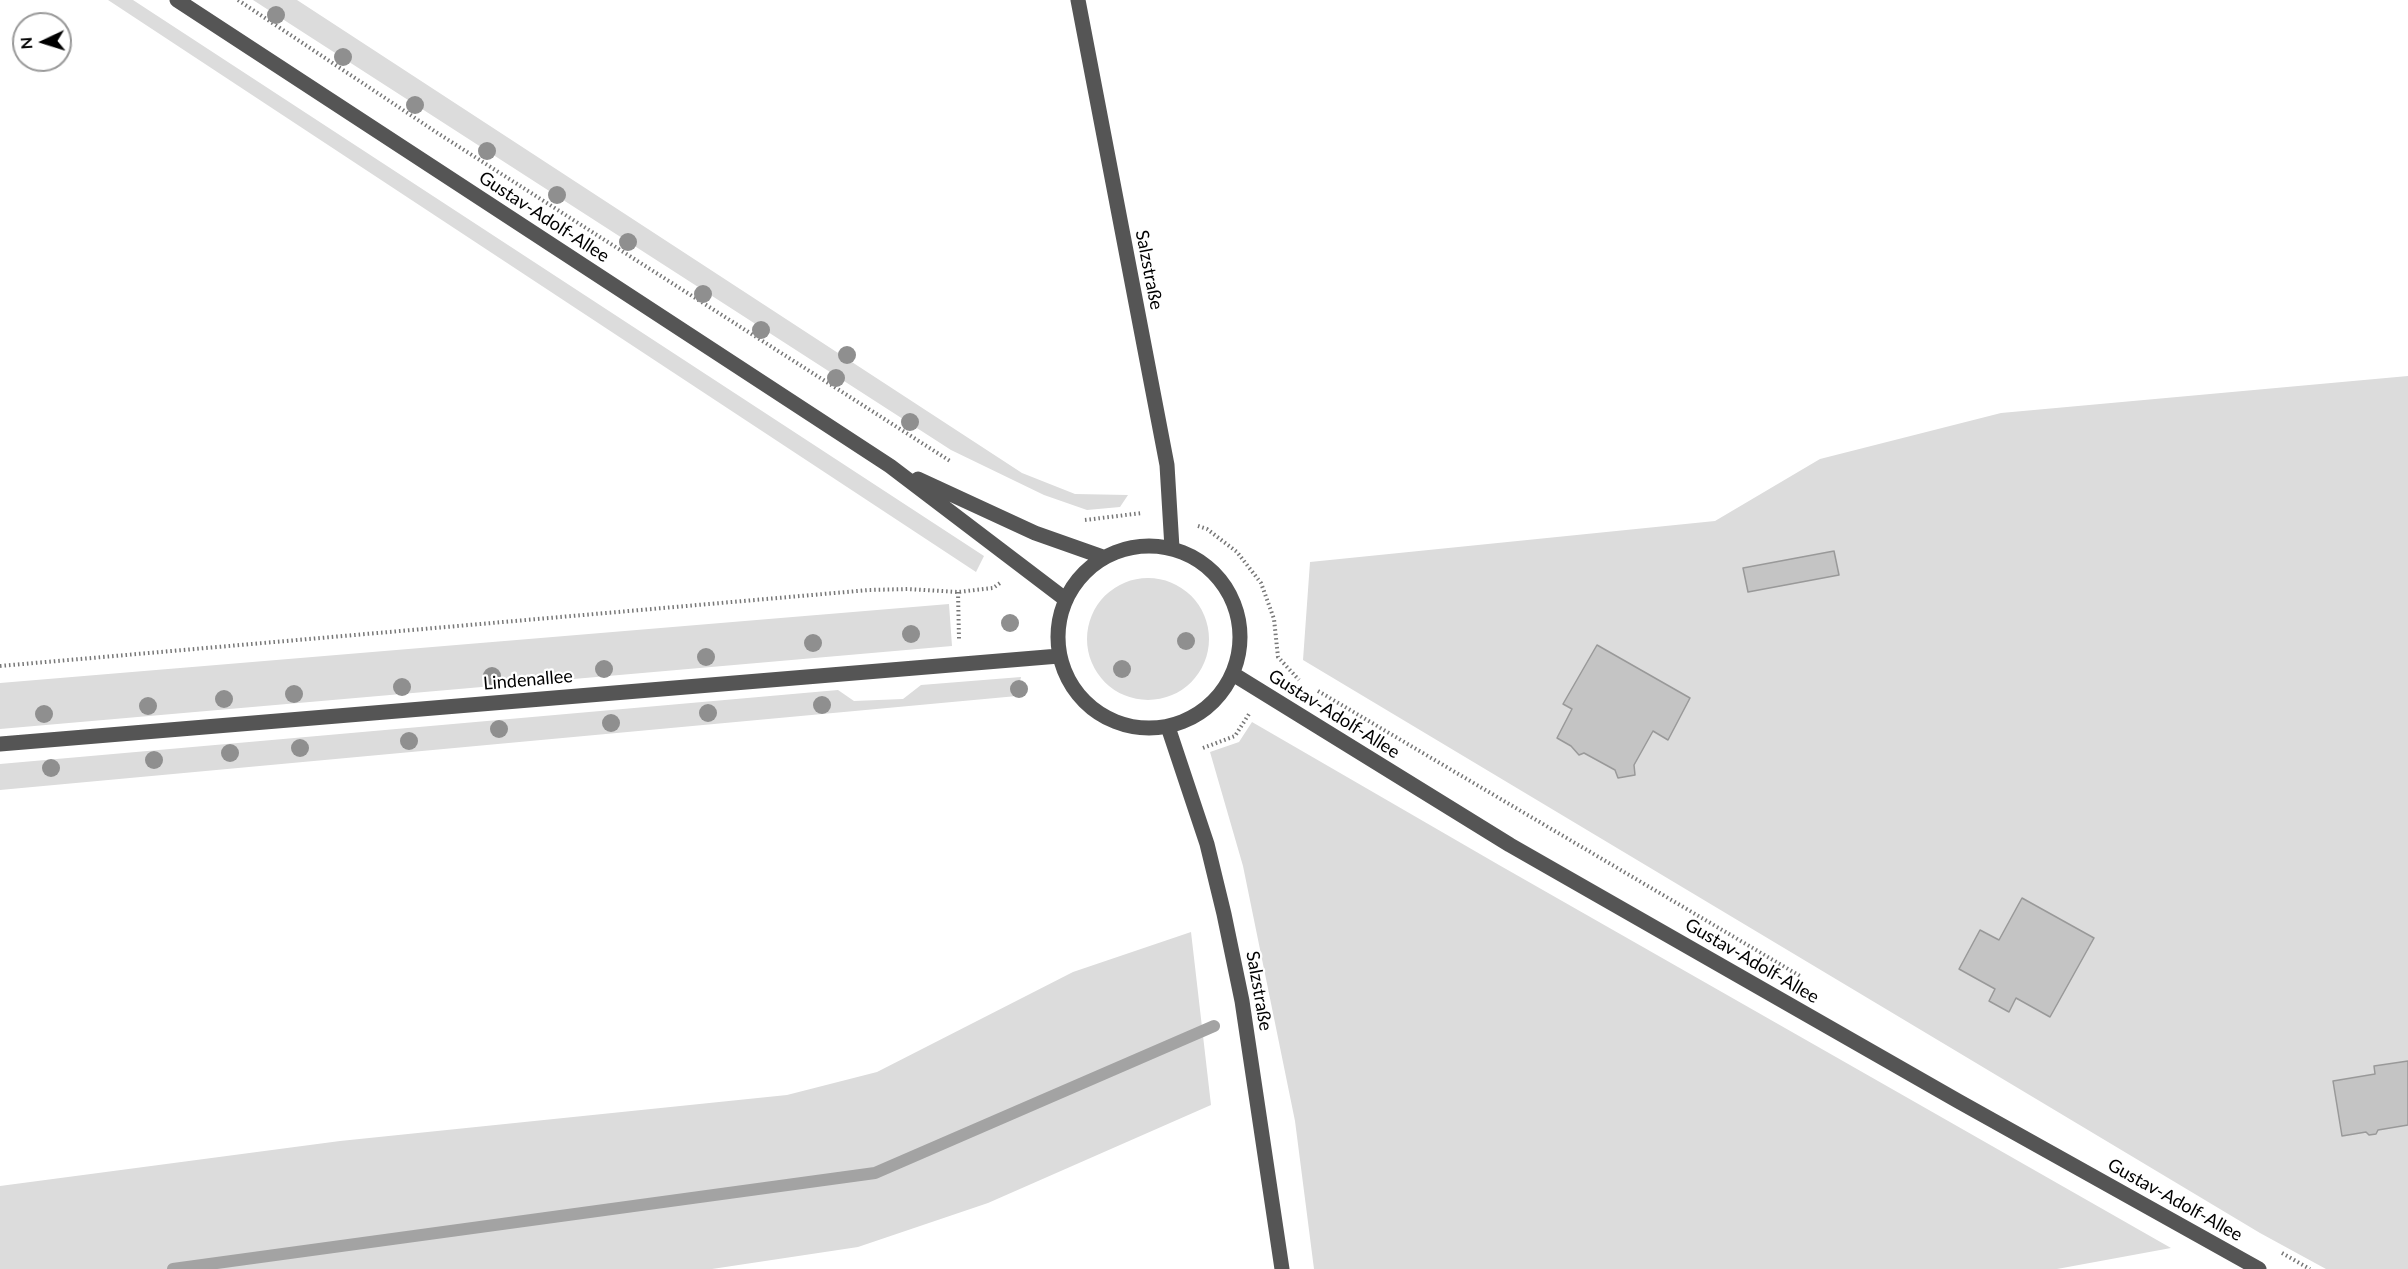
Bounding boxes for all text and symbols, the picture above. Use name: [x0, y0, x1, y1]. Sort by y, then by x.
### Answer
north arrow: [12, 12, 72, 72]
text: N: [16, 36, 35, 50]
street label: Gustav-Adolf-Allee: [475, 167, 613, 267]
street label: Salzstraße: [1131, 228, 1167, 312]
street label: Lindenallee: [482, 665, 574, 695]
street label: Gustav-Adolf-Allee: [1264, 665, 1404, 763]
street label: Gustav-Adolf-Allee: [1681, 914, 1823, 1008]
street label: Salzstraße: [1241, 949, 1277, 1033]
street label: Gustav-Adolf-Allee: [2104, 1154, 2246, 1246]

